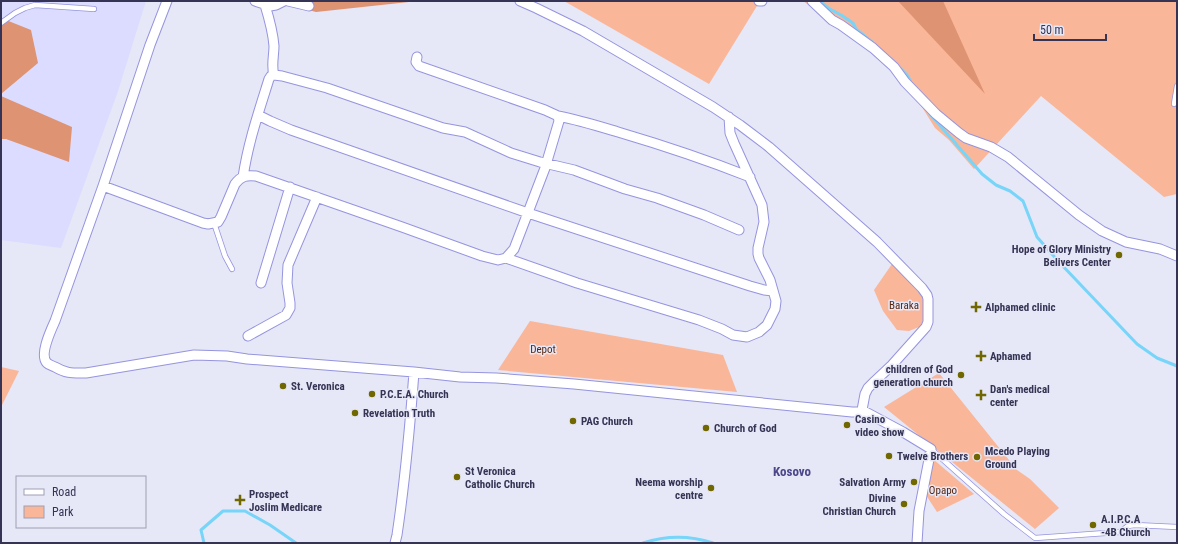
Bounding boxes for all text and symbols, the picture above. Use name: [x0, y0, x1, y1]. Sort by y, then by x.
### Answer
scale bar: [1034, 16, 1106, 42]
text: 50 m: [1040, 23, 1064, 37]
place label: Hope of Glory Ministry Belivers Center: [1012, 243, 1111, 269]
marker: Hope of Glory Ministry Belivers Center: [1114, 250, 1124, 260]
park label: Baraka: [889, 299, 919, 312]
marker: Alphamed clinic: [970, 301, 982, 313]
place label: Alphamed clinic: [985, 301, 1056, 314]
park label: Depot: [530, 343, 556, 356]
marker: Aphamed: [975, 350, 987, 362]
place label: Aphamed: [990, 350, 1031, 363]
place label: children of God generation church: [873, 363, 953, 389]
marker: children of God generation church: [956, 370, 966, 380]
place label: St. Veronica: [291, 380, 345, 393]
marker: St. Veronica: [278, 381, 288, 391]
place label: Dan's medical center: [990, 383, 1050, 409]
place label: P.C.E.A. Church: [380, 388, 449, 401]
marker: P.C.E.A. Church: [367, 389, 377, 399]
marker: Dan's medical center: [975, 389, 987, 401]
place label: Revelation Truth: [363, 407, 435, 420]
marker: Revelation Truth: [350, 408, 360, 418]
place label: Casino video show: [855, 413, 904, 439]
place label: PAG Church: [581, 415, 633, 428]
marker: PAG Church: [568, 416, 578, 426]
marker: Casino video show: [842, 420, 852, 430]
place label: Church of God: [714, 422, 777, 435]
marker: Church of God: [701, 423, 711, 433]
place label: Mcedo Playing Ground: [985, 445, 1050, 471]
place label: Twelve Brothers: [897, 450, 968, 463]
marker: Twelve Brothers: [884, 451, 894, 461]
marker: Mcedo Playing Ground: [972, 452, 982, 462]
district label: Kosovo: [773, 464, 812, 479]
place label: St Veronica Catholic Church: [465, 465, 535, 491]
marker: St Veronica Catholic Church: [452, 472, 462, 482]
legend: [16, 476, 146, 528]
place label: Neema worship centre: [635, 476, 704, 502]
place label: Salvation Army: [839, 476, 906, 489]
marker: Salvation Army: [909, 477, 919, 487]
marker: Neema worship centre: [706, 483, 716, 493]
park label: Opapo: [929, 484, 958, 497]
text: Road: [52, 485, 76, 499]
place label: Prospect Joslim Medicare: [249, 488, 322, 514]
place label: Divine Christian Church: [823, 492, 896, 518]
marker: Prospect Joslim Medicare: [234, 494, 246, 506]
marker: Divine Christian Church: [899, 499, 909, 509]
text: Park: [52, 505, 74, 519]
place label: A.I.P.C.A -4B Church: [1101, 513, 1150, 539]
marker: A.I.P.C.A -4B Church: [1088, 520, 1098, 530]

